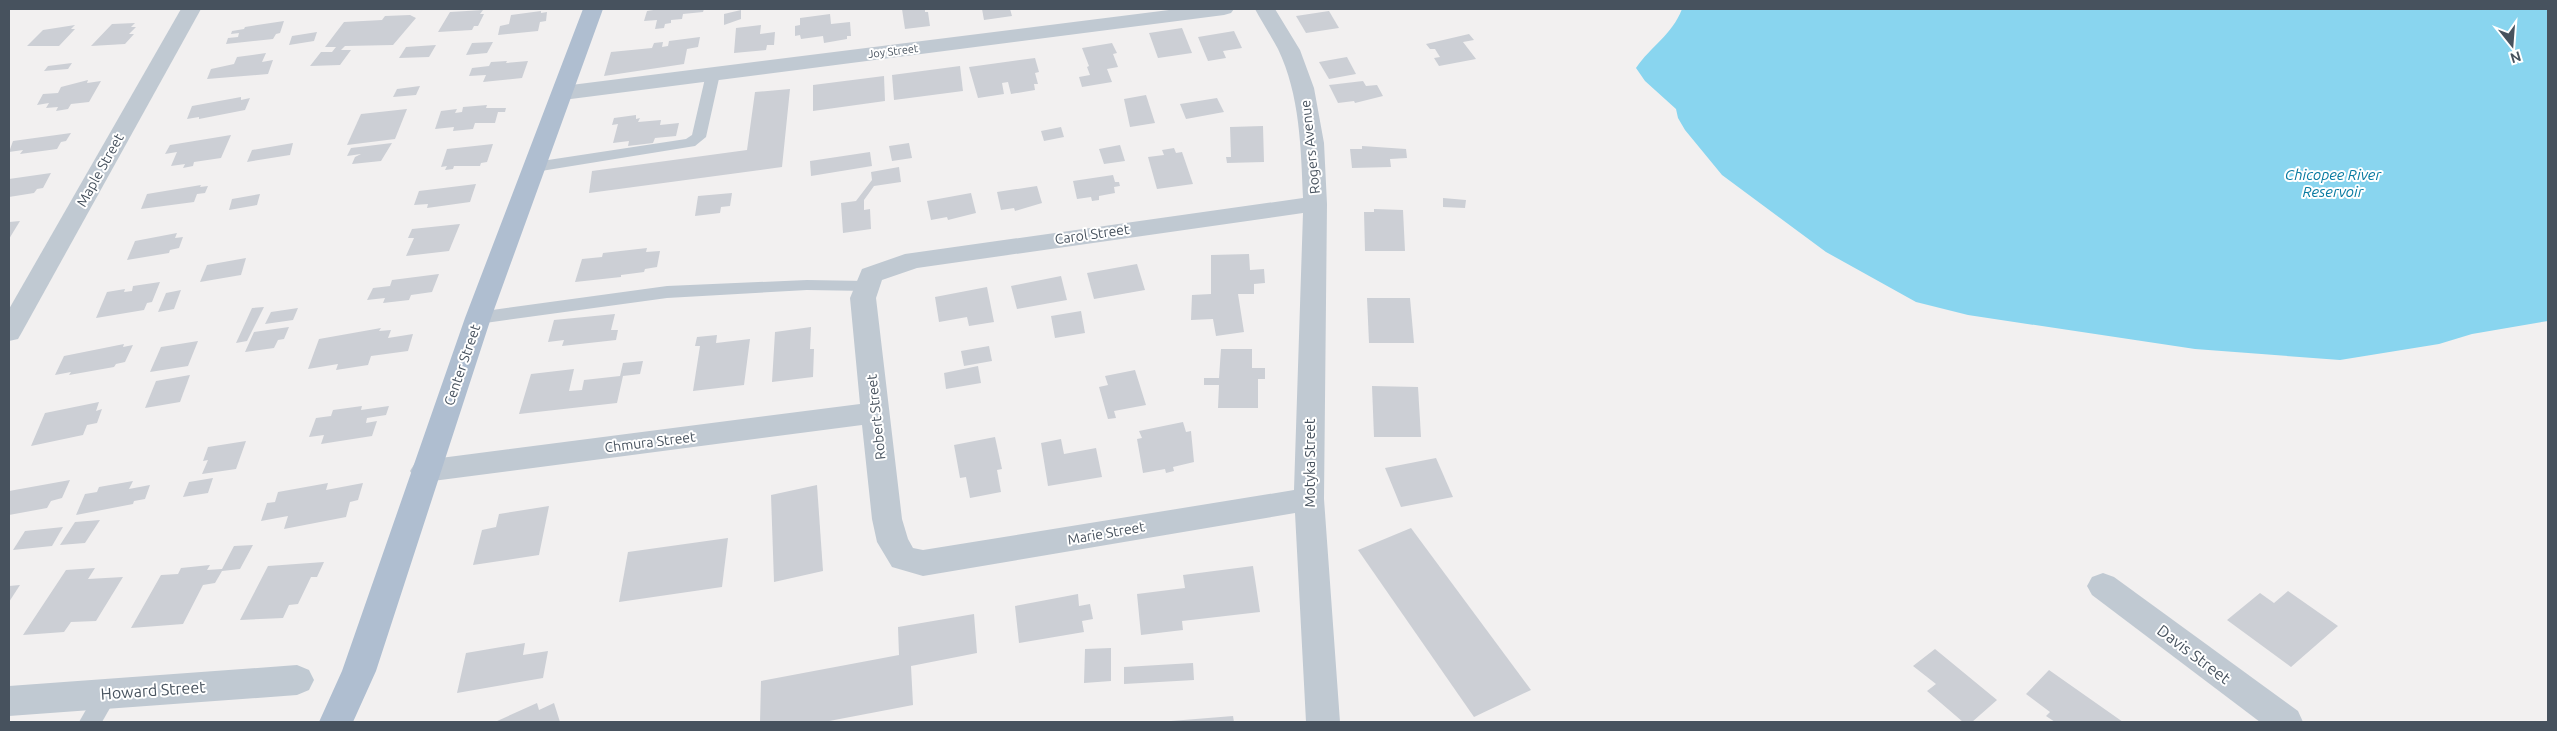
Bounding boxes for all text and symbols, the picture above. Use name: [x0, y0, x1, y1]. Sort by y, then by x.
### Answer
north arrow: [2487, 20, 2537, 70]
street label: Joy Street: [867, 42, 919, 60]
text: N: [2508, 48, 2523, 67]
street label: Rogers Avenue: [1297, 99, 1323, 195]
street label: Maple Street: [73, 130, 127, 209]
water label: Chicopee River Reservoir: [2285, 166, 2382, 200]
street label: Carol Street: [1054, 221, 1131, 247]
street label: Center Street: [441, 322, 484, 408]
street label: Robert Street: [864, 373, 888, 461]
street label: Motyka Street: [1302, 418, 1318, 508]
street label: Chmura Street: [604, 428, 697, 456]
street label: Marie Street: [1066, 518, 1146, 548]
street label: Davis Street: [2154, 621, 2235, 688]
street label: Howard Street: [100, 677, 207, 703]

